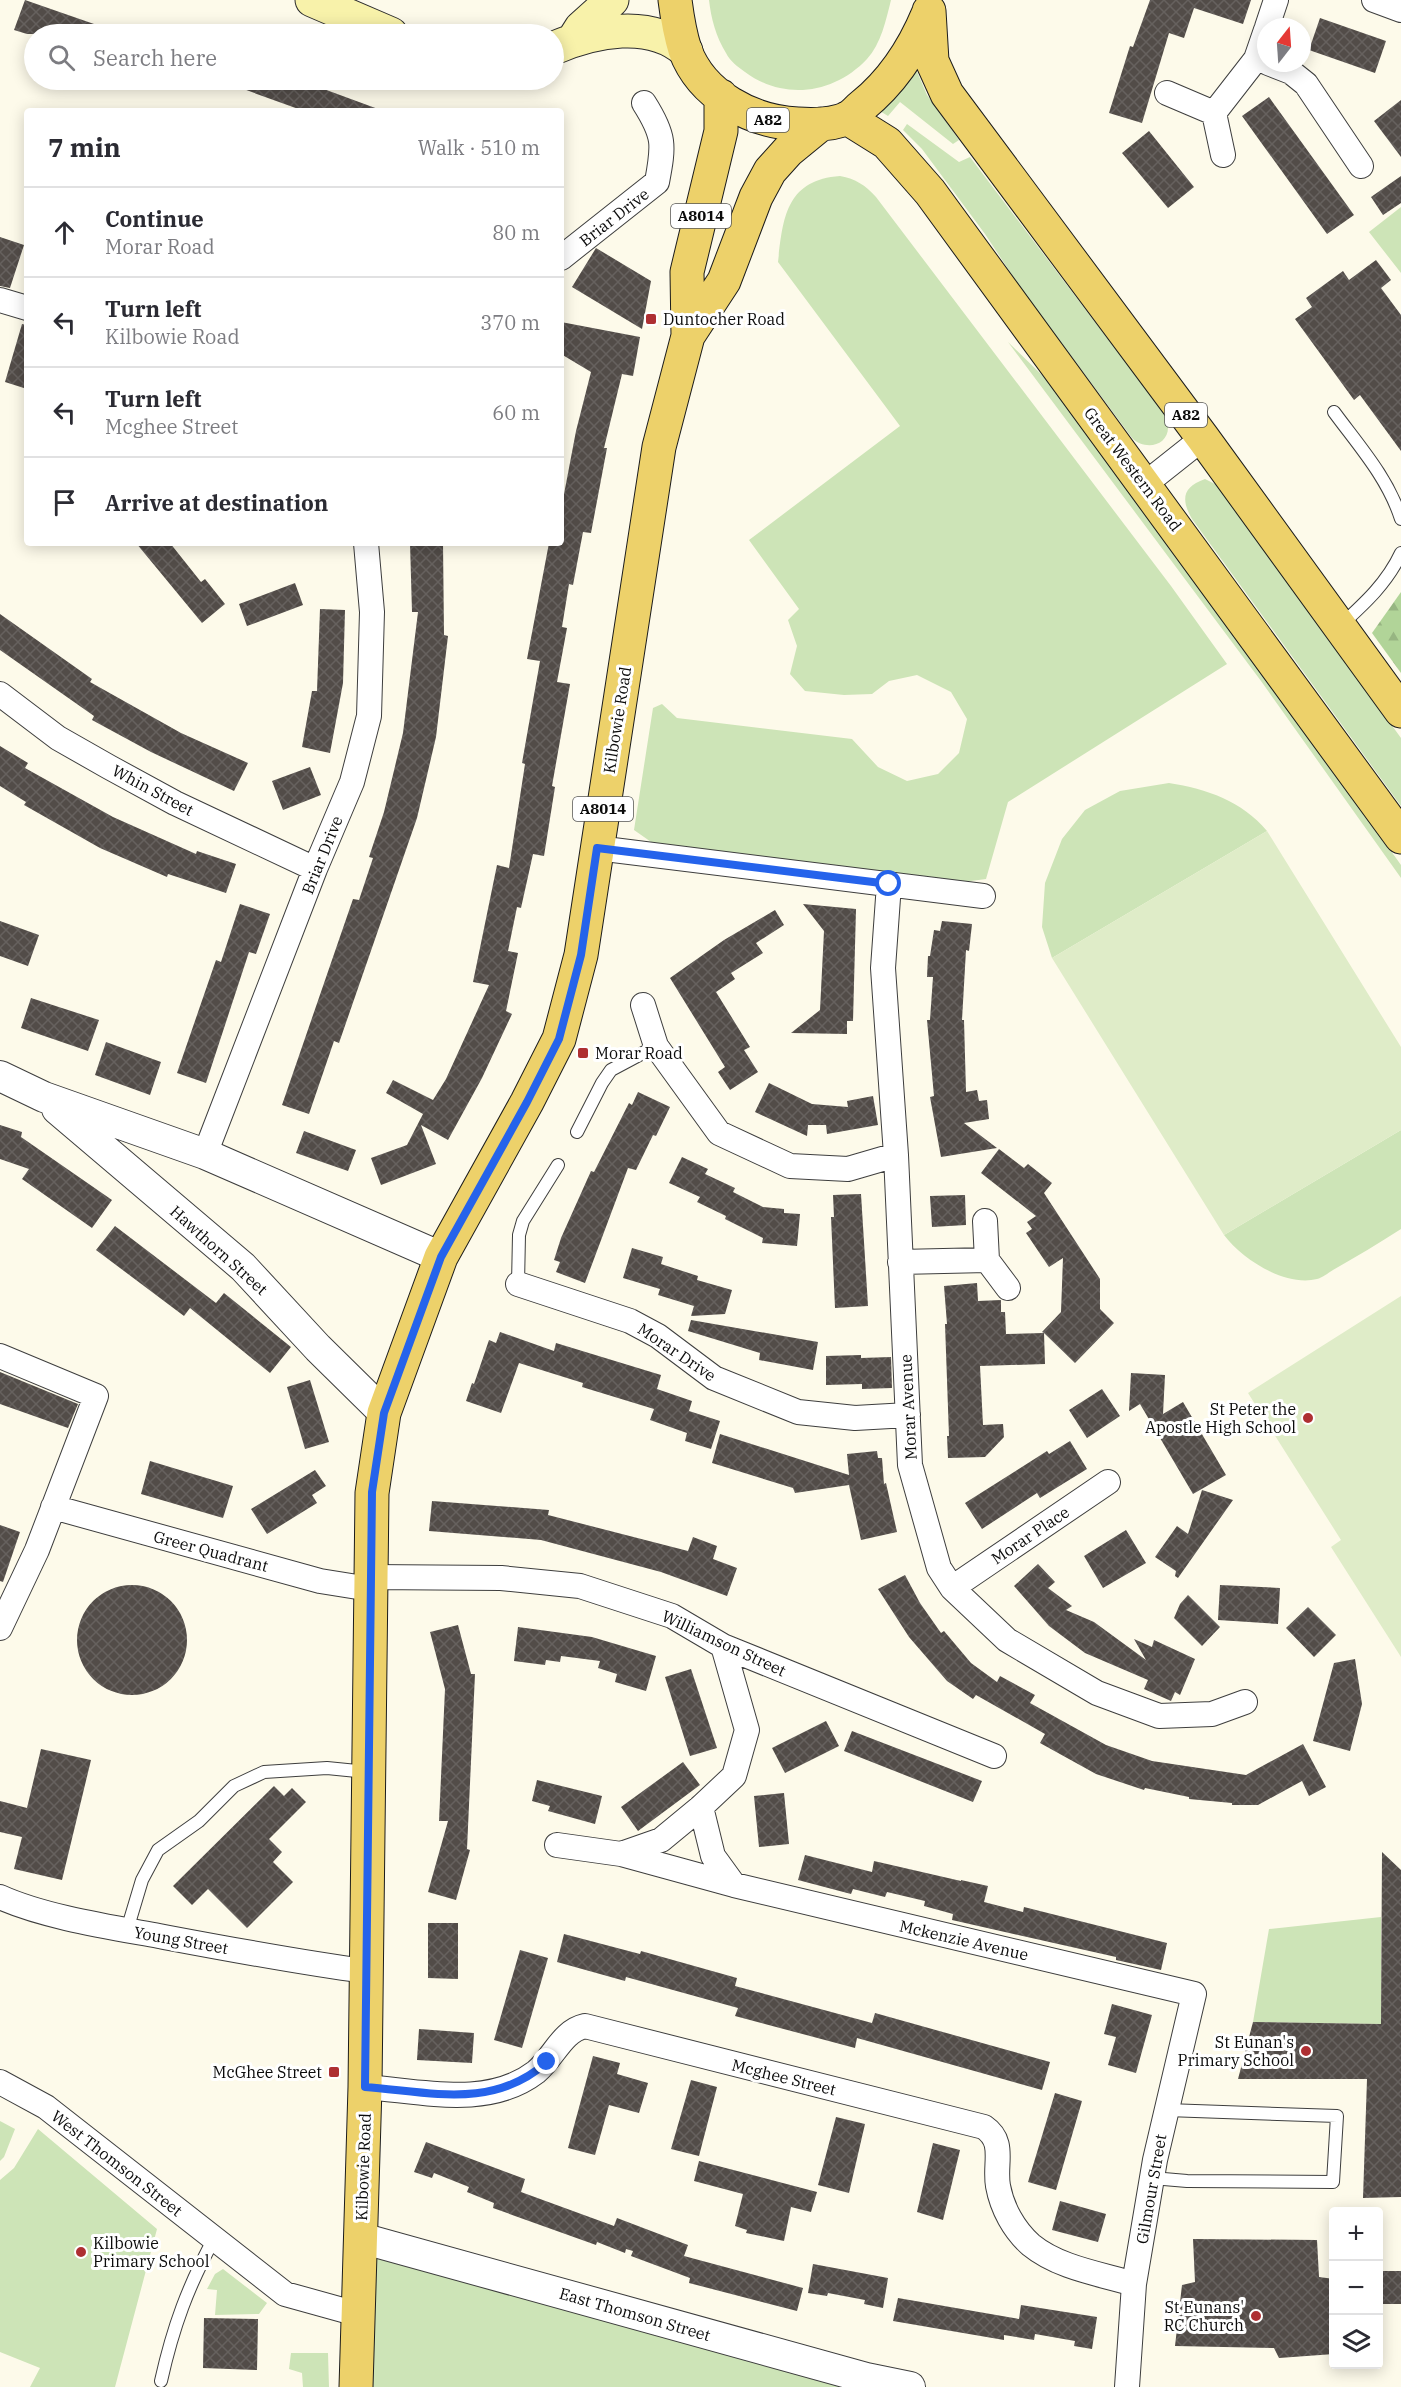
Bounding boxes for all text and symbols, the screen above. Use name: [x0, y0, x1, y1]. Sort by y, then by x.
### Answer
north arrow: [1257, 18, 1311, 72]
search box: [24, 24, 564, 90]
icon: search: [45, 41, 78, 74]
text: Search here: [93, 43, 217, 72]
road number: A82: [747, 108, 789, 132]
text: 7 min: [48, 130, 121, 164]
text: Walk · 510 m: [418, 134, 540, 161]
street label: Briar Drive: [575, 184, 653, 250]
text: Continue: [105, 204, 204, 233]
road number: A8014: [671, 204, 731, 228]
icon: ahead: [48, 216, 81, 249]
text: 80 m: [492, 219, 540, 246]
text: Morar Road: [105, 233, 215, 260]
text: Turn left: [105, 294, 201, 323]
icon: left: [48, 306, 81, 339]
text: 370 m: [480, 309, 540, 336]
place label: Duntocher Road: [663, 309, 785, 329]
marker: Duntocher Road: [644, 312, 658, 326]
text: Kilbowie Road: [105, 323, 240, 350]
text: Turn left: [105, 384, 201, 413]
icon: left: [48, 396, 81, 429]
text: 60 m: [492, 399, 540, 426]
street label: Great Western Road: [1080, 403, 1186, 535]
road number: A82: [1165, 403, 1207, 427]
text: Mcghee Street: [105, 413, 238, 440]
icon: arrive: [48, 486, 81, 519]
text: Arrive at destination: [105, 488, 328, 517]
street label: Kilbowie Road: [599, 665, 635, 775]
street label: Whin Street: [109, 760, 197, 820]
road number: A8014: [573, 797, 633, 821]
street label: Briar Drive: [297, 813, 347, 897]
route start: [875, 870, 901, 896]
place label: Morar Road: [595, 1043, 683, 1063]
marker: Morar Road: [576, 1046, 590, 1060]
street label: Hawthorn Street: [166, 1201, 272, 1299]
street label: Morar Drive: [634, 1319, 720, 1385]
street label: Morar Avenue: [895, 1354, 921, 1460]
place label: St Peter the Apostle High School: [1145, 1399, 1296, 1437]
marker: St Peter the Apostle High School: [1301, 1411, 1315, 1425]
street label: Morar Place: [987, 1502, 1073, 1568]
street label: Greer Quadrant: [151, 1526, 271, 1576]
street label: Williamson Street: [659, 1605, 790, 1681]
street label: Mckenzie Avenue: [898, 1915, 1030, 1965]
street label: Young Street: [132, 1922, 230, 1958]
place label: St Eunan's Primary School: [1178, 2032, 1294, 2070]
marker: St Eunan's Primary School: [1299, 2044, 1313, 2058]
route end: [533, 2048, 559, 2074]
street label: Mcghee Street: [730, 2054, 838, 2100]
place label: McGhee Street: [212, 2062, 322, 2082]
marker: McGhee Street: [327, 2065, 341, 2079]
street label: West Thomson Street: [47, 2106, 187, 2221]
street label: Kilbowie Road: [351, 2113, 375, 2221]
street label: Gilmour Street: [1131, 2132, 1171, 2246]
map controls: [1329, 2207, 1383, 2369]
button: +: [1329, 2207, 1383, 2261]
place label: Kilbowie Primary School: [93, 2233, 210, 2271]
marker: Kilbowie Primary School: [74, 2245, 88, 2259]
button: −: [1329, 2261, 1383, 2315]
street label: East Thomson Street: [557, 2283, 713, 2345]
place label: St Eunans' RC Church: [1164, 2297, 1244, 2335]
marker: St Eunans' RC Church: [1249, 2309, 1263, 2323]
button: layers: [1329, 2315, 1383, 2369]

